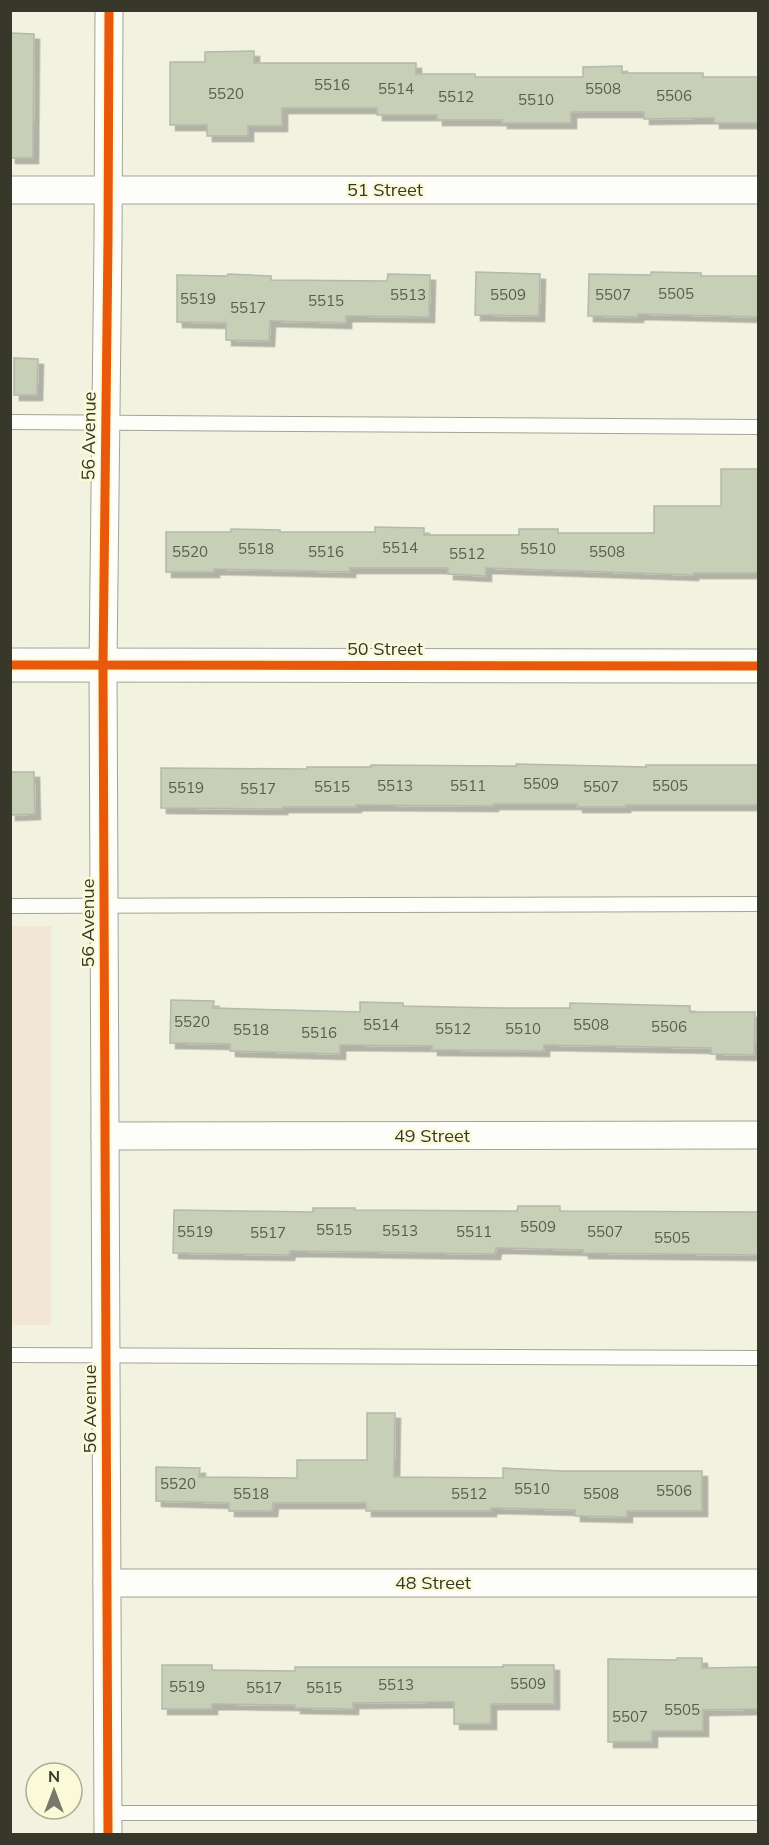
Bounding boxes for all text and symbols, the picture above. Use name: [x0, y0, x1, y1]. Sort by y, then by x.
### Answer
house number: 5516: [314, 75, 350, 94]
house number: 5514: [378, 79, 414, 98]
house number: 5508: [585, 79, 621, 98]
house number: 5520: [208, 84, 244, 103]
house number: 5506: [656, 86, 692, 105]
house number: 5512: [438, 87, 474, 106]
house number: 5510: [518, 90, 554, 109]
street label: 51 Street: [347, 178, 423, 201]
house number: 5505: [658, 284, 694, 303]
house number: 5513: [390, 285, 426, 304]
house number: 5509: [490, 285, 526, 304]
house number: 5507: [595, 285, 631, 304]
house number: 5519: [180, 289, 216, 308]
house number: 5515: [308, 291, 344, 310]
house number: 5517: [230, 298, 266, 317]
street label: 56 Avenue: [76, 391, 101, 481]
house number: 5514: [382, 538, 418, 557]
house number: 5518: [238, 539, 274, 558]
house number: 5510: [520, 539, 556, 558]
house number: 5520: [172, 542, 208, 561]
house number: 5516: [308, 542, 344, 561]
house number: 5508: [589, 542, 625, 561]
house number: 5512: [449, 544, 485, 563]
street label: 50 Street: [347, 637, 423, 660]
house number: 5509: [523, 774, 559, 793]
house number: 5513: [377, 776, 413, 795]
house number: 5511: [450, 776, 486, 795]
house number: 5505: [652, 776, 688, 795]
house number: 5515: [314, 777, 350, 796]
house number: 5507: [583, 777, 619, 796]
house number: 5519: [168, 778, 204, 797]
house number: 5517: [240, 779, 276, 798]
street label: 56 Avenue: [76, 879, 99, 968]
house number: 5520: [174, 1012, 210, 1031]
house number: 5514: [363, 1015, 399, 1034]
house number: 5508: [573, 1015, 609, 1034]
house number: 5506: [651, 1017, 687, 1036]
house number: 5512: [435, 1019, 471, 1038]
house number: 5510: [505, 1019, 541, 1038]
house number: 5518: [233, 1020, 269, 1039]
house number: 5516: [301, 1023, 337, 1042]
street label: 49 Street: [394, 1124, 470, 1147]
house number: 5509: [520, 1217, 556, 1236]
house number: 5515: [316, 1220, 352, 1239]
house number: 5513: [382, 1221, 418, 1240]
house number: 5519: [177, 1222, 213, 1241]
house number: 5511: [456, 1222, 492, 1241]
house number: 5507: [587, 1222, 623, 1241]
house number: 5517: [250, 1223, 286, 1242]
house number: 5505: [654, 1228, 690, 1247]
street label: 56 Avenue: [78, 1365, 101, 1454]
house number: 5520: [160, 1474, 196, 1493]
house number: 5510: [514, 1479, 550, 1498]
house number: 5506: [656, 1481, 692, 1500]
house number: 5518: [233, 1484, 269, 1503]
house number: 5512: [451, 1484, 487, 1503]
house number: 5508: [583, 1484, 619, 1503]
street label: 48 Street: [395, 1571, 471, 1594]
house number: 5509: [510, 1674, 546, 1693]
house number: 5513: [378, 1675, 414, 1694]
house number: 5519: [169, 1677, 205, 1696]
house number: 5517: [246, 1678, 282, 1697]
house number: 5515: [306, 1678, 342, 1697]
house number: 5505: [664, 1700, 700, 1719]
house number: 5507: [612, 1707, 648, 1726]
north arrow: [24, 1761, 84, 1821]
text: N: [48, 1766, 60, 1786]

